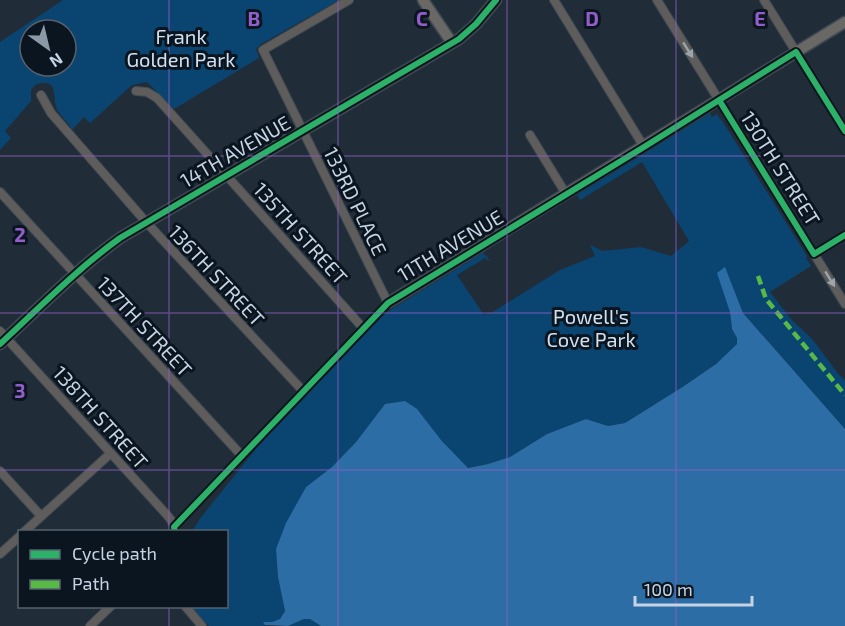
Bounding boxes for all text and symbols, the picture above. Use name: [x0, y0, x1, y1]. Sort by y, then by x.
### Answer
text: B: [248, 6, 260, 30]
text: C: [416, 6, 428, 30]
text: D: [585, 6, 599, 30]
text: E: [754, 6, 766, 30]
north arrow: [18, 18, 78, 78]
park label: Frank Golden Park: [126, 24, 236, 71]
one-way arrow: [683, 42, 694, 58]
text: N: [47, 50, 67, 72]
street label: 130TH STREET: [736, 107, 826, 230]
street label: 14TH AVENUE: [176, 110, 294, 192]
street label: 133RD PLACE: [319, 143, 393, 259]
street label: 135TH STREET: [249, 177, 353, 289]
street label: 11TH AVENUE: [393, 204, 507, 286]
street label: 136TH STREET: [164, 220, 270, 331]
text: 2: [14, 222, 26, 246]
street label: 137TH STREET: [93, 271, 198, 381]
one-way arrow: [824, 271, 835, 287]
park label: Powell's Cove Park: [546, 304, 636, 351]
street label: 138TH STREET: [49, 361, 154, 474]
text: 3: [14, 378, 26, 402]
legend: [18, 530, 228, 608]
text: Cycle path: [72, 542, 157, 564]
scale bar: [635, 569, 752, 607]
text: Path: [72, 572, 110, 594]
text: 100 m: [644, 578, 693, 600]

